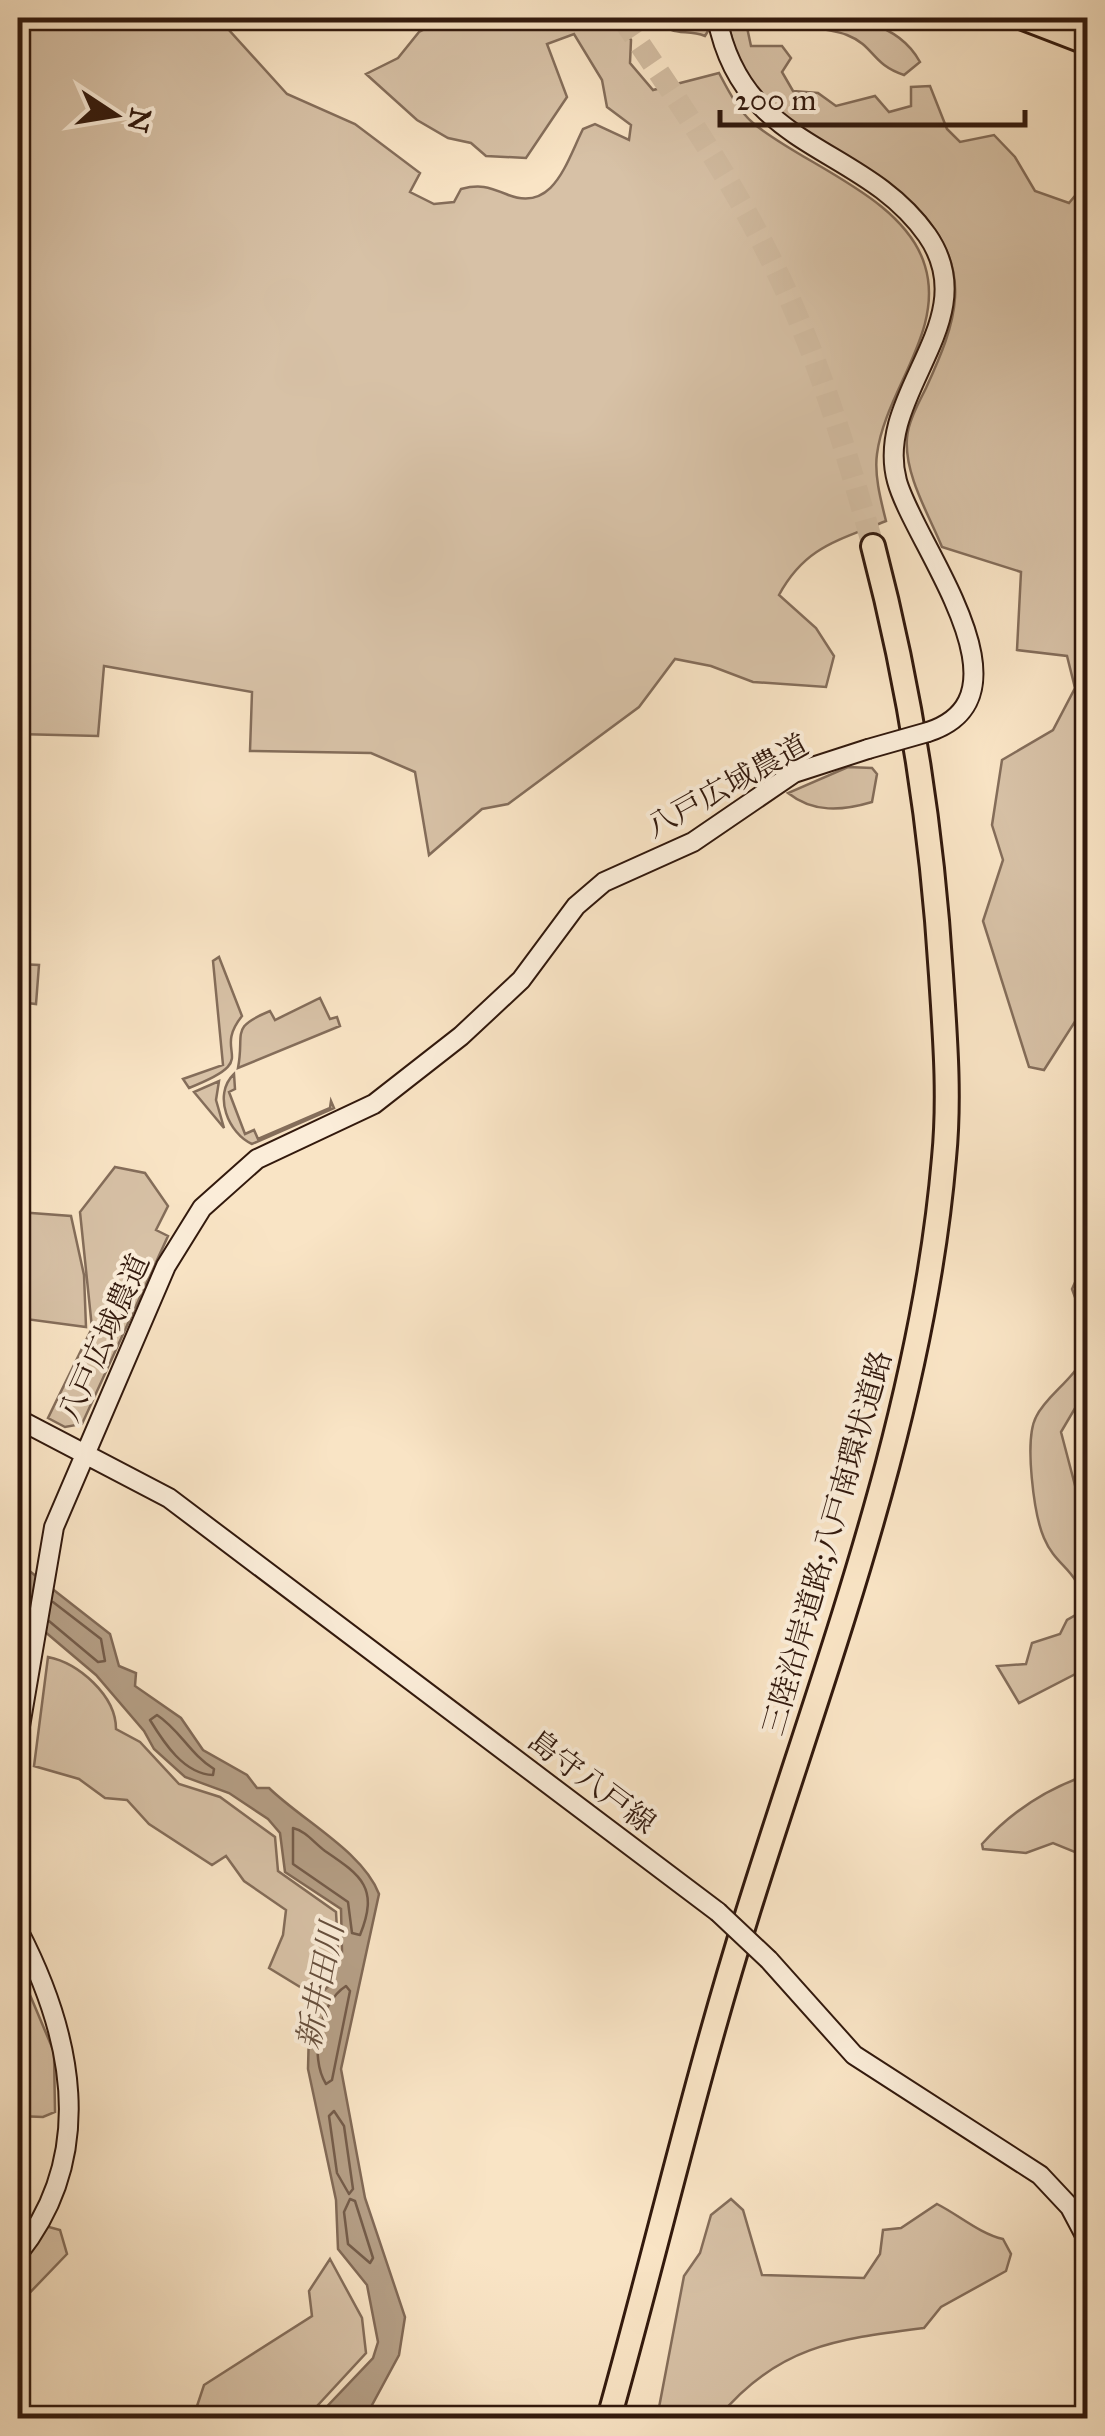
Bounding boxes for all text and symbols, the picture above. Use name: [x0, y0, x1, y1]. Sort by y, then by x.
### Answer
north arrow: [65, 65, 165, 165]
scale bar: [720, 65, 1025, 127]
text: 200 m: [735, 82, 816, 118]
text: N: [119, 105, 159, 136]
street label: 八戸広域農道: [640, 727, 814, 845]
street label: 八戸広域農道: [51, 1248, 157, 1428]
street label: 三陸沿岸道路;八戸南環状道路: [755, 1347, 899, 1739]
street label: 島守八戸線: [521, 1722, 663, 1842]
water label: 新井田川: [289, 1917, 352, 2053]

